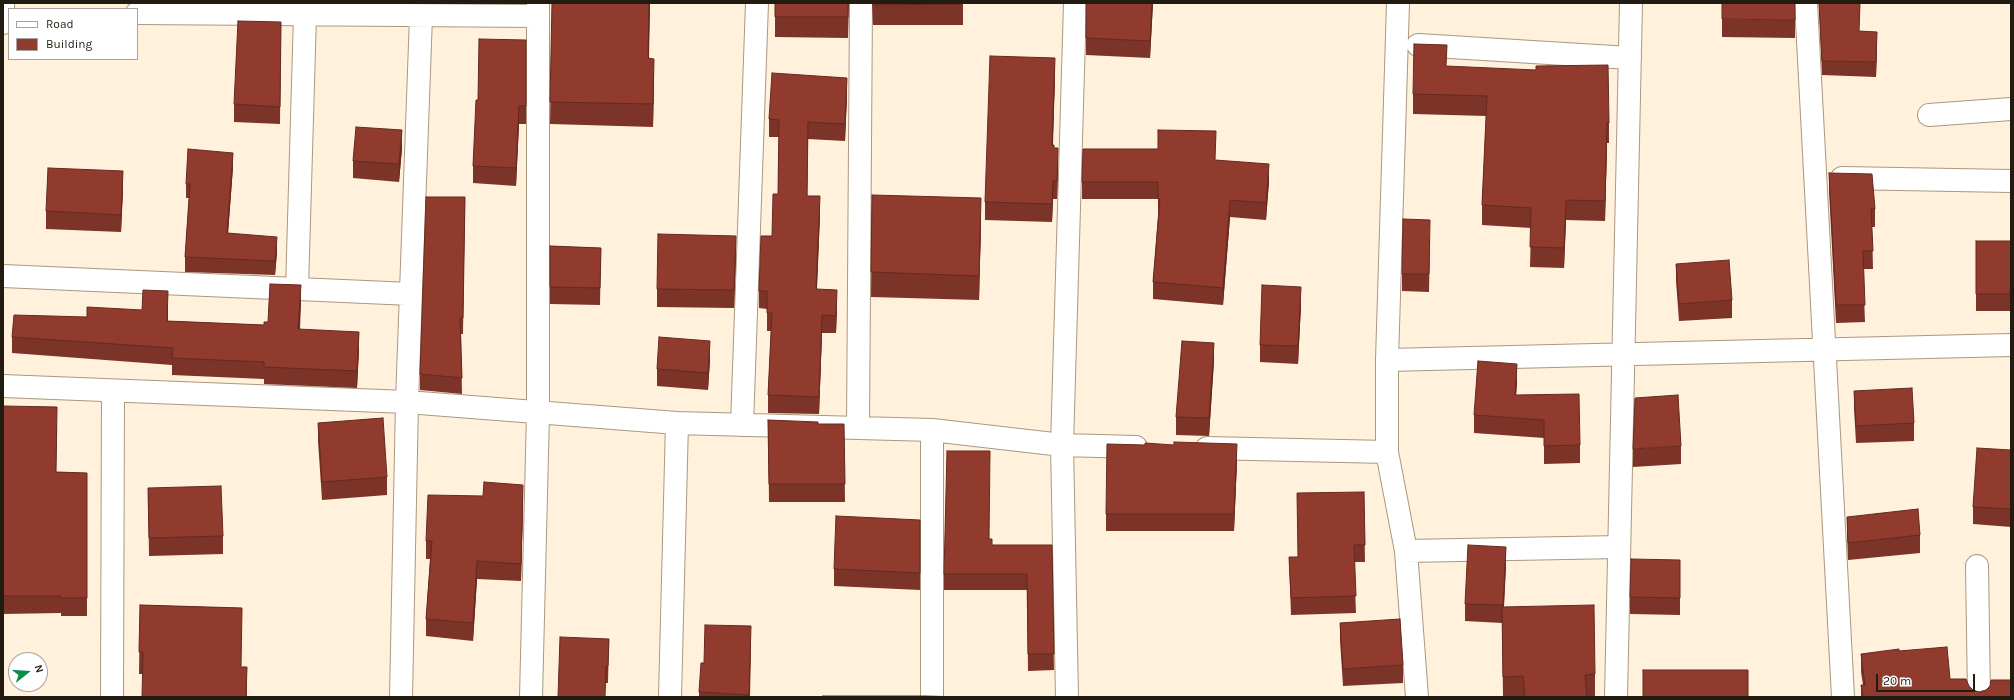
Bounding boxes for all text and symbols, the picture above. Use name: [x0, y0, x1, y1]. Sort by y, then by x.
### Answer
legend: [8, 8, 138, 60]
text: Road: [46, 17, 74, 31]
text: Building: [46, 37, 92, 51]
north arrow: [8, 652, 48, 692]
text: N: [32, 663, 46, 674]
scale bar: [1878, 666, 1977, 692]
text: 20 m: [1883, 674, 1911, 688]

